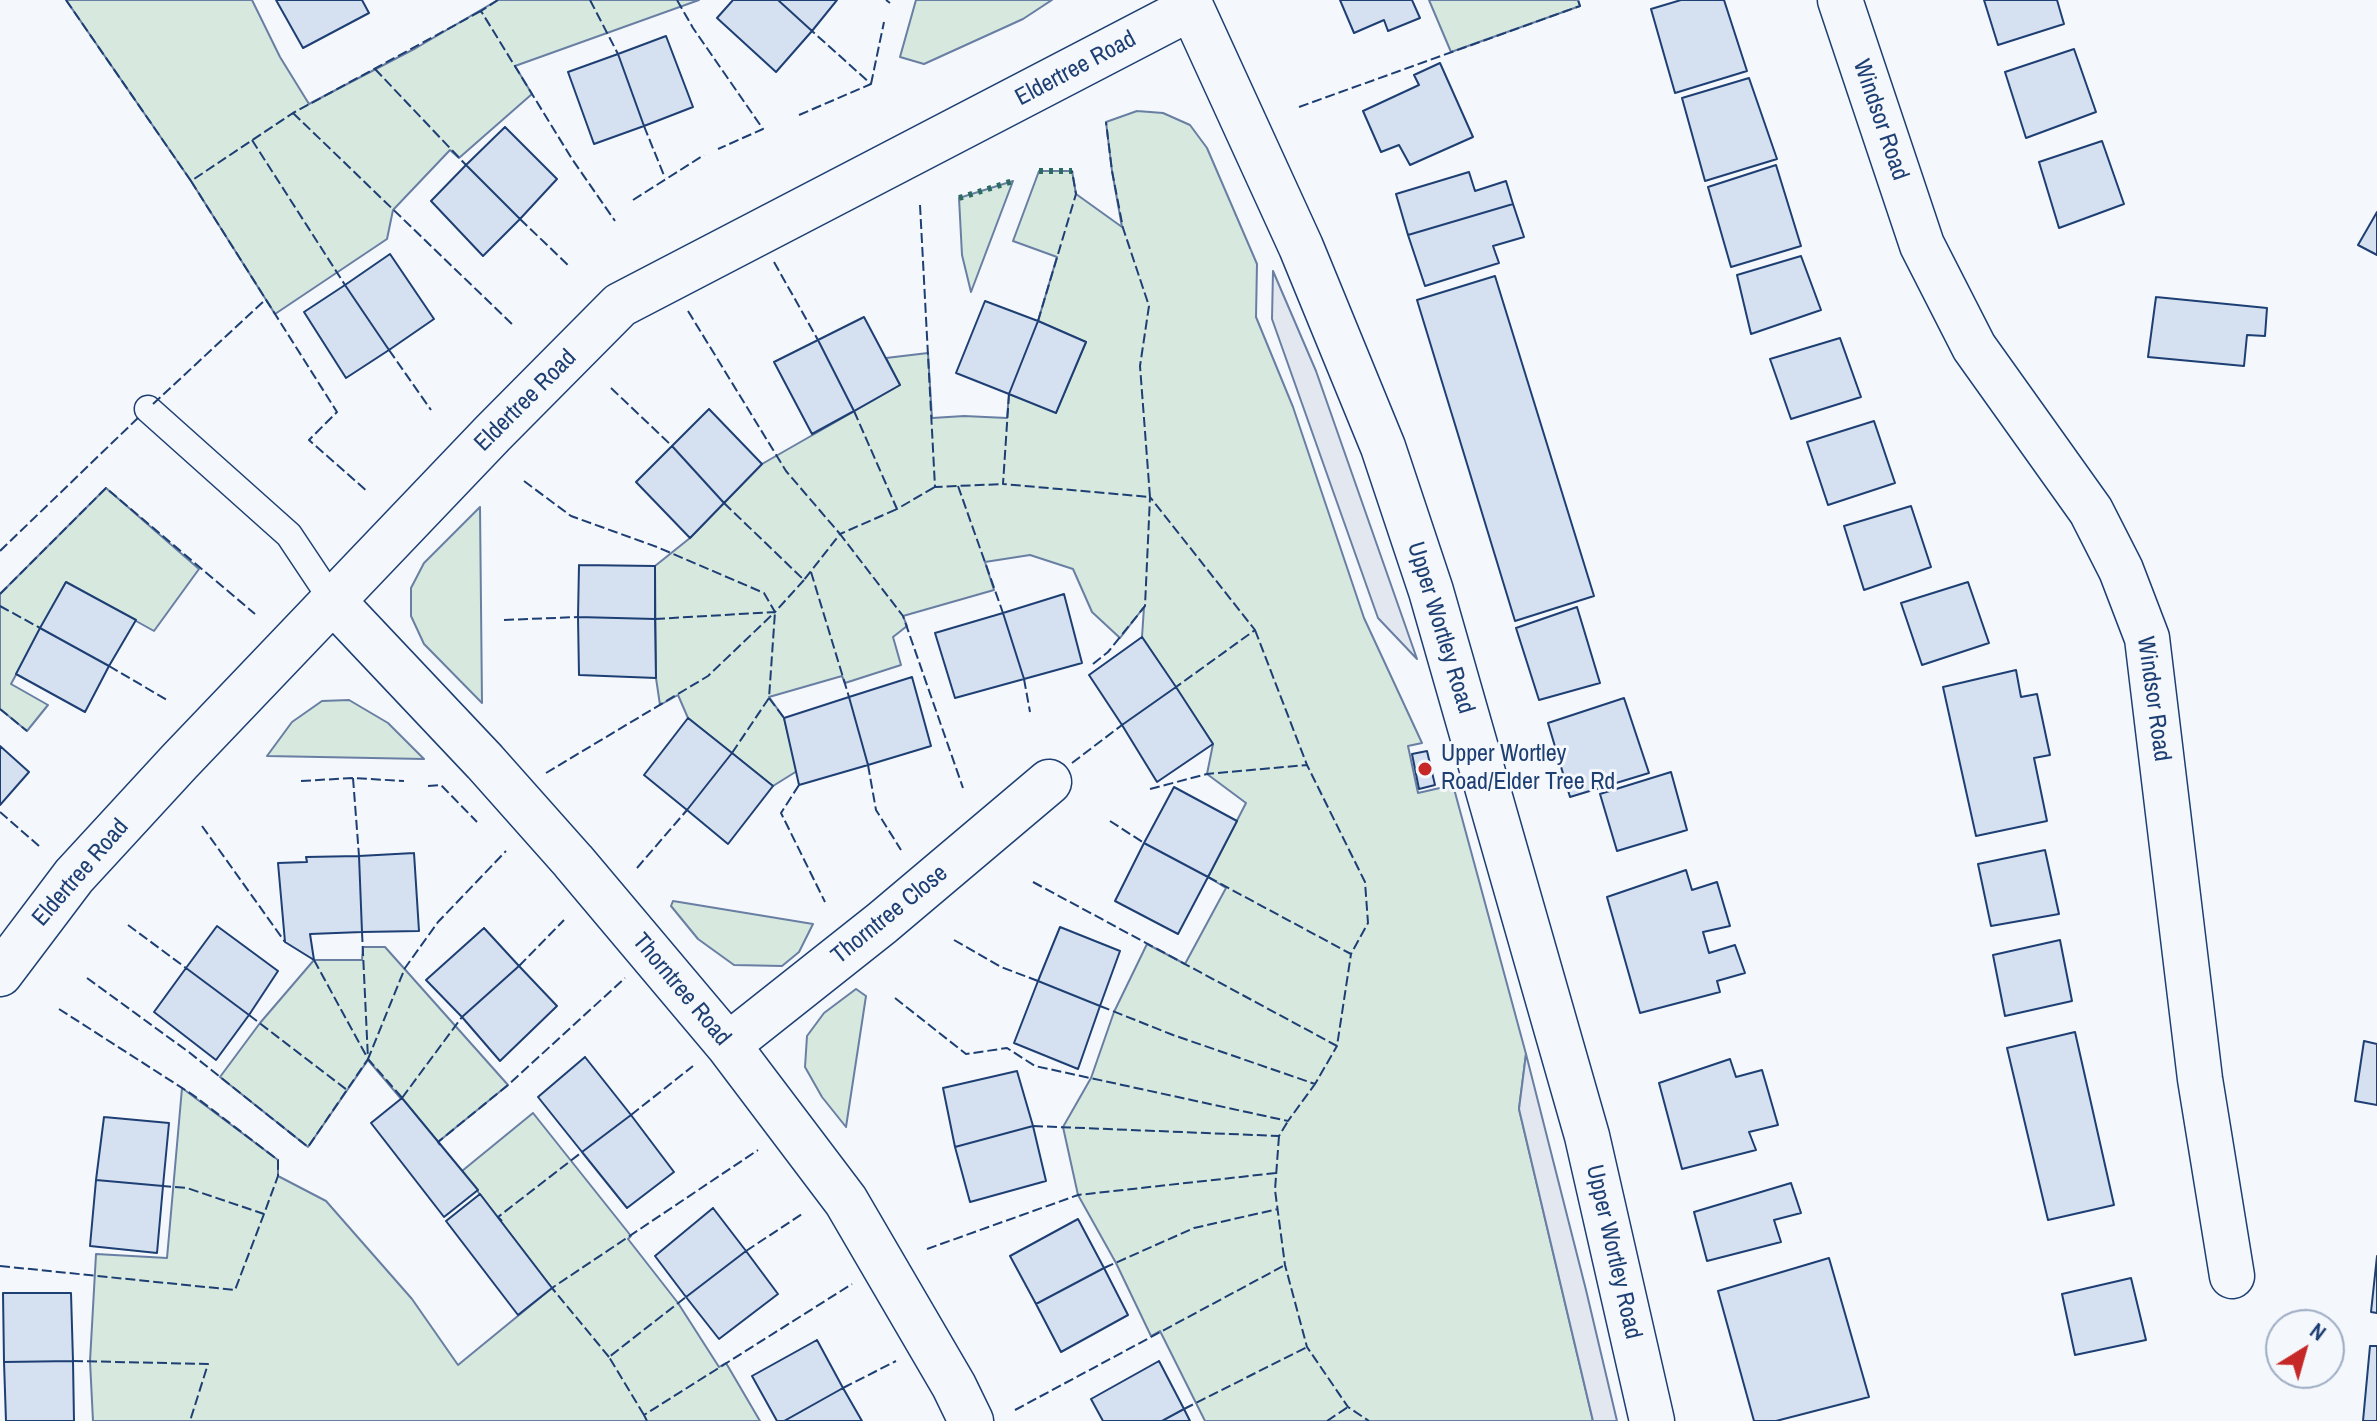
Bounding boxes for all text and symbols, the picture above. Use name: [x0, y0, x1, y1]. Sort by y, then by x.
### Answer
street label: Eldertree Road: [1011, 25, 1141, 113]
street label: Windsor Road: [1846, 56, 1914, 184]
street label: Eldertree Road: [469, 344, 583, 458]
street label: Upper Wortley Road: [1400, 539, 1480, 717]
street label: Windsor Road: [2130, 635, 2176, 763]
place label: Upper Wortley Road/Elder Tree Rd: [1441, 741, 1615, 797]
marker: Upper Wortley Road/Elder Tree Rd: [1416, 760, 1434, 778]
street label: Eldertree Road: [27, 814, 135, 932]
street label: Thorntree Close: [826, 859, 954, 971]
street label: Thorntree Road: [626, 928, 736, 1052]
street label: Upper Wortley Road: [1579, 1162, 1647, 1342]
north arrow: [2265, 1309, 2345, 1389]
text: N: [2304, 1316, 2332, 1347]

